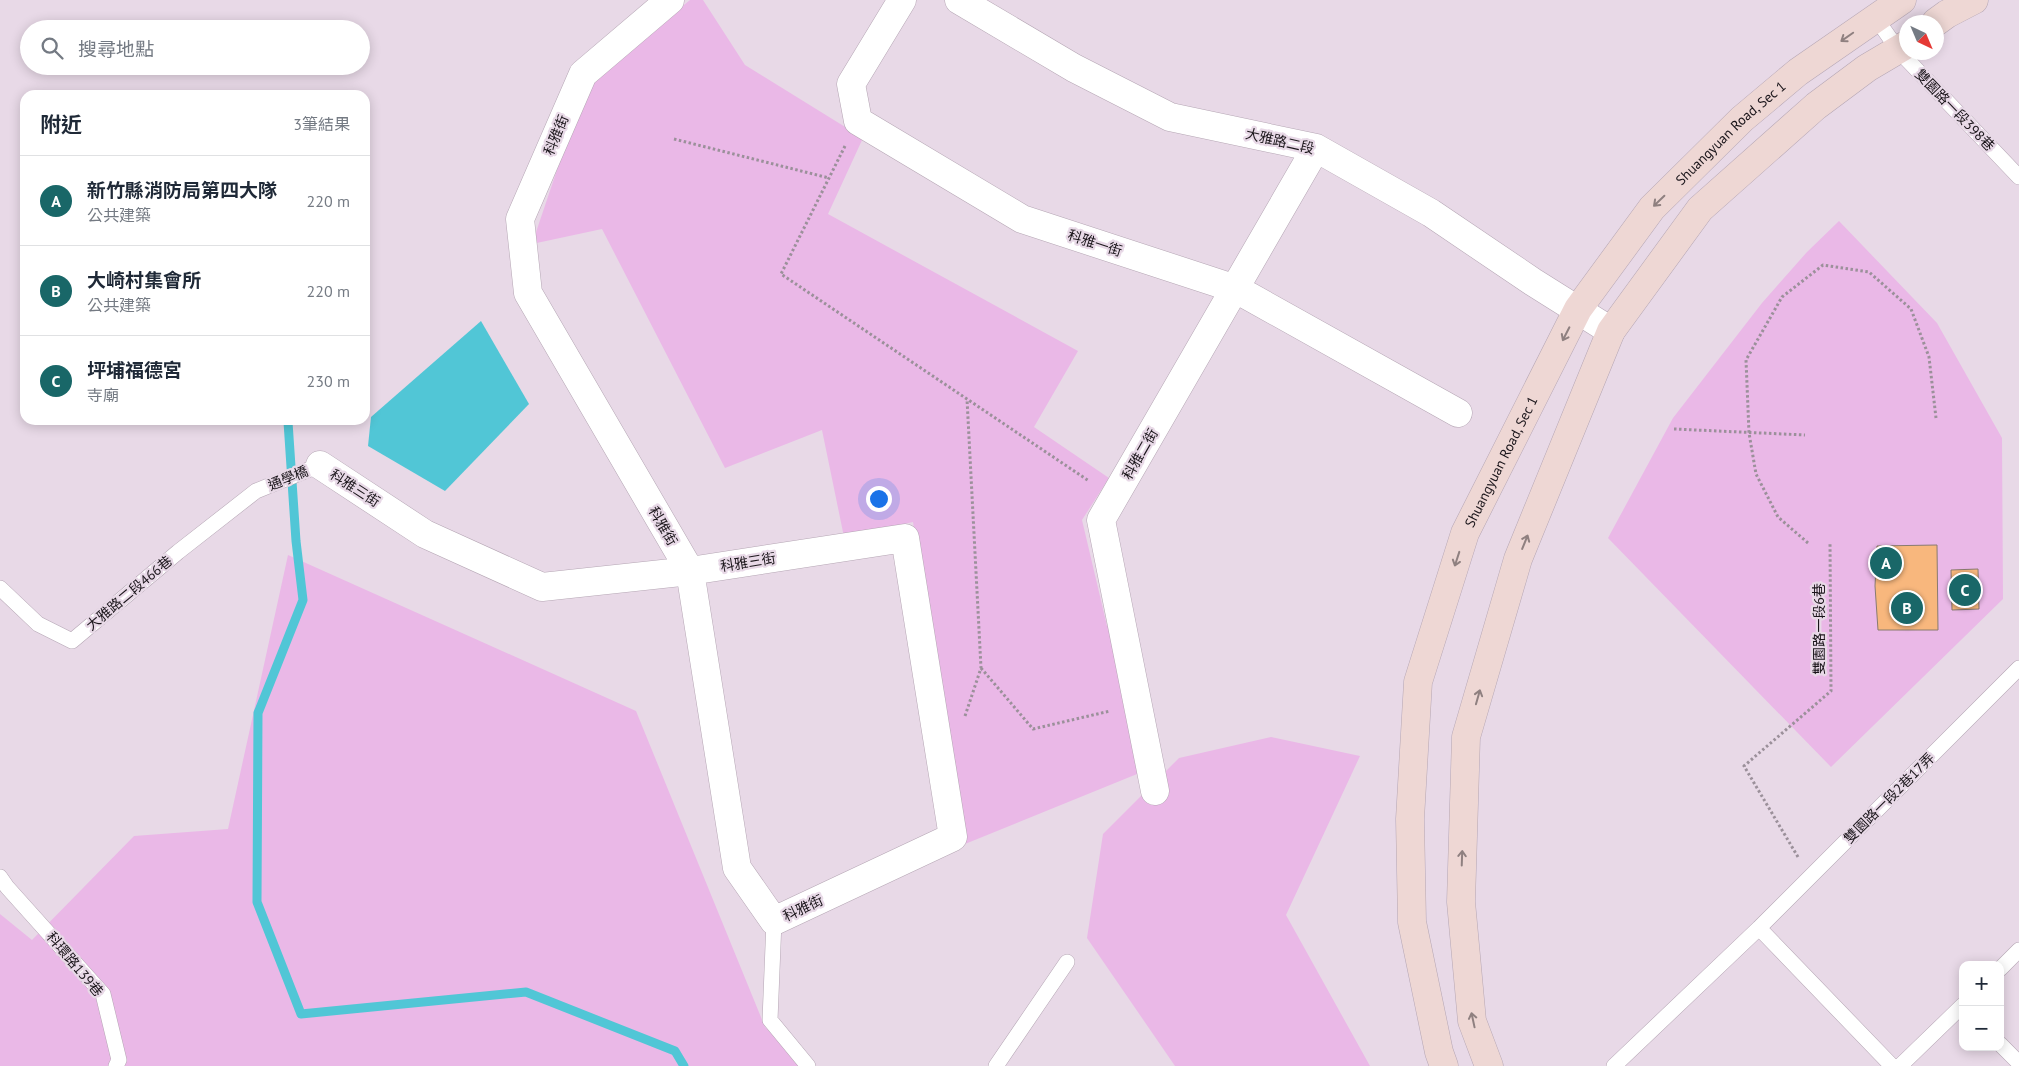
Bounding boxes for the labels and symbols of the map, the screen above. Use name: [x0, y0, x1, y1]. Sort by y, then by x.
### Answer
north arrow: [1899, 15, 1944, 60]
one-way arrow: [1840, 32, 1854, 42]
street label: 雙園路一段398巷: [1911, 65, 1999, 155]
street label: Shuangyuan Road, Sec 1: [1672, 77, 1790, 189]
street label: 科雅街: [540, 112, 572, 158]
street label: 大雅路二段: [1244, 124, 1316, 158]
one-way arrow: [1652, 195, 1665, 207]
street label: 科雅一街: [1066, 226, 1124, 260]
one-way arrow: [1561, 326, 1570, 341]
street label: Shuangyuan Road, Sec 1: [1460, 393, 1542, 530]
street label: 科雅二街: [1118, 425, 1162, 483]
street label: 通學橋: [265, 462, 311, 494]
street label: 科雅三街: [327, 465, 383, 511]
your location: [866, 486, 892, 512]
street label: 科雅街: [645, 503, 681, 549]
one-way arrow: [1521, 535, 1530, 550]
pin: A: [1870, 544, 1902, 582]
street label: 科雅三街: [719, 549, 777, 575]
one-way arrow: [1452, 550, 1462, 566]
street label: 大雅路二段466巷: [82, 552, 176, 634]
pin: C: [1949, 571, 1981, 609]
street label: 雙園路一段6巷: [1810, 583, 1828, 675]
pin: B: [1891, 589, 1923, 627]
one-way arrow: [1473, 690, 1483, 706]
street label: 雙園路一段2巷17弄: [1840, 749, 1938, 847]
one-way arrow: [1458, 850, 1467, 866]
street label: 科雅街: [780, 891, 826, 925]
street label: 科環路139巷: [43, 928, 107, 1000]
one-way arrow: [1468, 1012, 1478, 1028]

